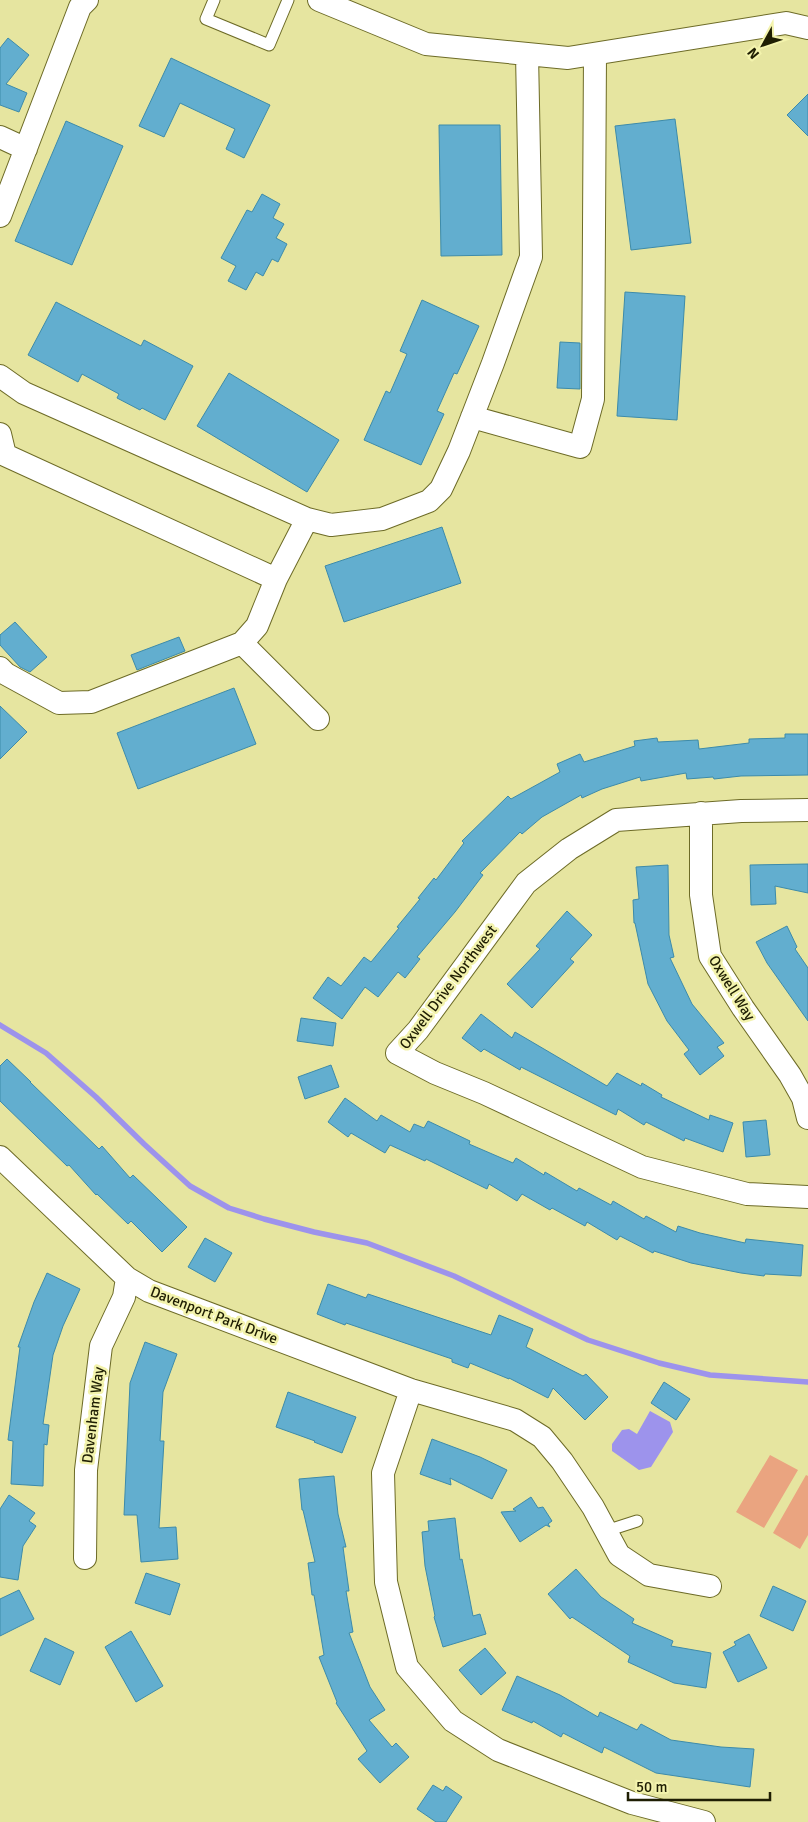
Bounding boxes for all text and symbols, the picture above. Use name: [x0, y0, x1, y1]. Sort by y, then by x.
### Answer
north arrow: [738, 20, 788, 70]
text: N: [744, 44, 763, 62]
street label: Oxwell Drive Northwest: [395, 921, 501, 1053]
street label: Oxwell Way: [705, 952, 759, 1024]
street label: Davenport Park Drive: [148, 1282, 280, 1348]
street label: Davenham Way: [78, 1366, 108, 1464]
scale bar: [628, 1770, 770, 1802]
text: 50 m: [636, 1778, 667, 1796]

